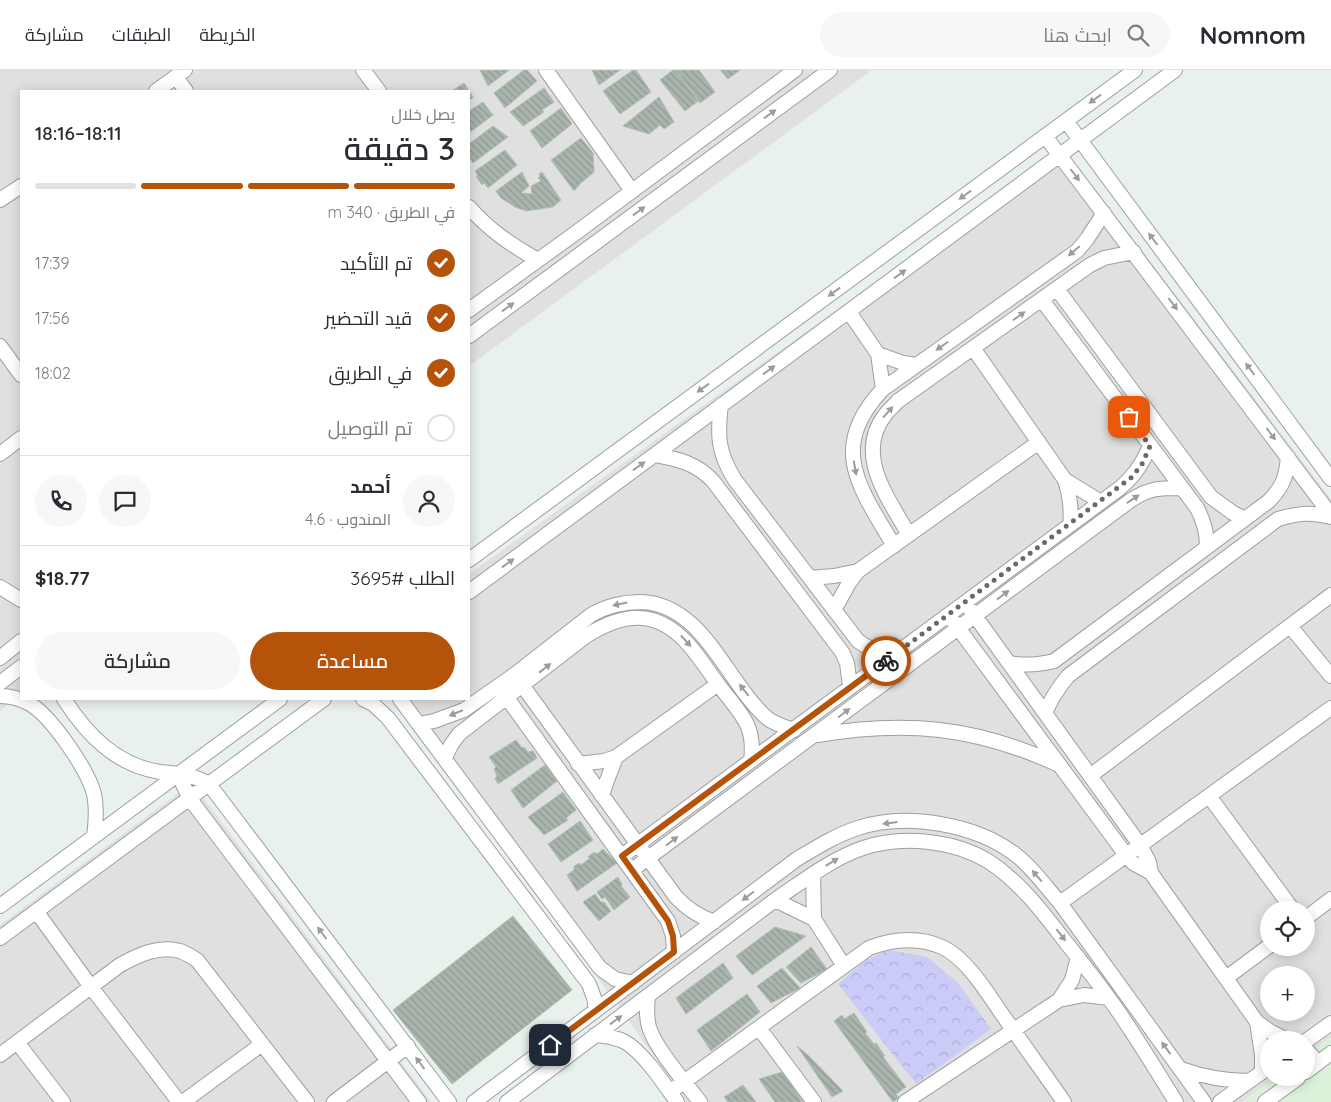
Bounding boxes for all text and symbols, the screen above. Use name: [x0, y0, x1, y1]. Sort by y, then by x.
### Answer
search box: [820, 12, 1170, 57]
text: Nomnom: [1200, 20, 1306, 50]
icon: search: [1124, 21, 1152, 49]
text: مشاركة: [25, 23, 84, 46]
text: الطبقات: [112, 23, 171, 46]
text: الخريطة: [199, 23, 256, 46]
text: ابحث هنا: [1043, 23, 1112, 47]
one-way arrow: [1088, 94, 1102, 104]
text: يصل خلال: [391, 104, 455, 124]
one-way arrow: [763, 109, 777, 119]
text: 18:11–18:16: [35, 121, 122, 145]
text: 3 دقيقة: [344, 128, 455, 168]
one-way arrow: [1069, 168, 1080, 181]
one-way arrow: [958, 190, 972, 200]
text: في الطريق · 340 m: [327, 202, 455, 222]
one-way arrow: [632, 205, 645, 216]
one-way arrow: [1147, 233, 1158, 246]
one-way arrow: [1068, 246, 1081, 257]
icon: check: [427, 249, 455, 277]
text: تم التأكيد: [340, 251, 412, 275]
text: 17:39: [35, 253, 69, 273]
one-way arrow: [893, 268, 906, 279]
one-way arrow: [828, 286, 841, 297]
one-way arrow: [1168, 297, 1178, 311]
one-way arrow: [501, 302, 515, 312]
icon: check: [427, 304, 455, 332]
text: قيد التحضير: [325, 306, 412, 330]
text: 17:56: [35, 308, 69, 328]
one-way arrow: [1012, 311, 1026, 321]
one-way arrow: [936, 341, 949, 351]
icon: check: [427, 359, 455, 387]
text: في الطريق: [328, 361, 412, 385]
text: 18:02: [35, 363, 71, 383]
one-way arrow: [1244, 363, 1255, 376]
one-way arrow: [763, 365, 776, 375]
one-way arrow: [696, 383, 710, 393]
pin: [1108, 396, 1150, 438]
icon: bag: [1115, 403, 1143, 431]
one-way arrow: [883, 405, 894, 418]
text: تم التوصيل: [328, 416, 412, 440]
one-way arrow: [1265, 427, 1276, 440]
one-way arrow: [632, 461, 645, 472]
one-way arrow: [851, 461, 859, 477]
text: أحمد: [350, 474, 391, 498]
button: phone: [35, 475, 87, 527]
button: chat: [99, 475, 151, 527]
button: person: [403, 475, 455, 527]
one-way arrow: [1127, 494, 1140, 504]
text: المندوب · 4.6: [305, 509, 391, 529]
one-way arrow: [501, 558, 515, 568]
text: $18.77: [35, 566, 90, 590]
text: الطلب #3695: [350, 566, 455, 590]
one-way arrow: [996, 590, 1009, 601]
one-way arrow: [611, 601, 627, 609]
button: مشاركة: [35, 632, 240, 690]
button: مساعدة: [250, 632, 455, 690]
one-way arrow: [680, 635, 691, 647]
courier: [861, 636, 911, 686]
icon: bike: [872, 647, 900, 675]
one-way arrow: [538, 662, 551, 673]
one-way arrow: [738, 684, 749, 697]
one-way arrow: [837, 708, 850, 719]
one-way arrow: [449, 709, 463, 717]
one-way arrow: [882, 819, 898, 827]
one-way arrow: [665, 836, 678, 847]
one-way arrow: [825, 858, 838, 867]
one-way arrow: [1031, 871, 1043, 883]
one-way arrow: [742, 890, 755, 901]
map controls: [1260, 901, 1315, 1086]
button: locate: [1260, 901, 1315, 956]
one-way arrow: [317, 926, 327, 940]
one-way arrow: [1055, 928, 1066, 941]
button: +: [1260, 966, 1315, 1021]
one-way arrow: [609, 1015, 623, 1025]
pin: [529, 1024, 571, 1066]
icon: home: [536, 1031, 564, 1059]
button: −: [1260, 1031, 1315, 1086]
one-way arrow: [1161, 1041, 1171, 1055]
one-way arrow: [415, 1056, 425, 1070]

